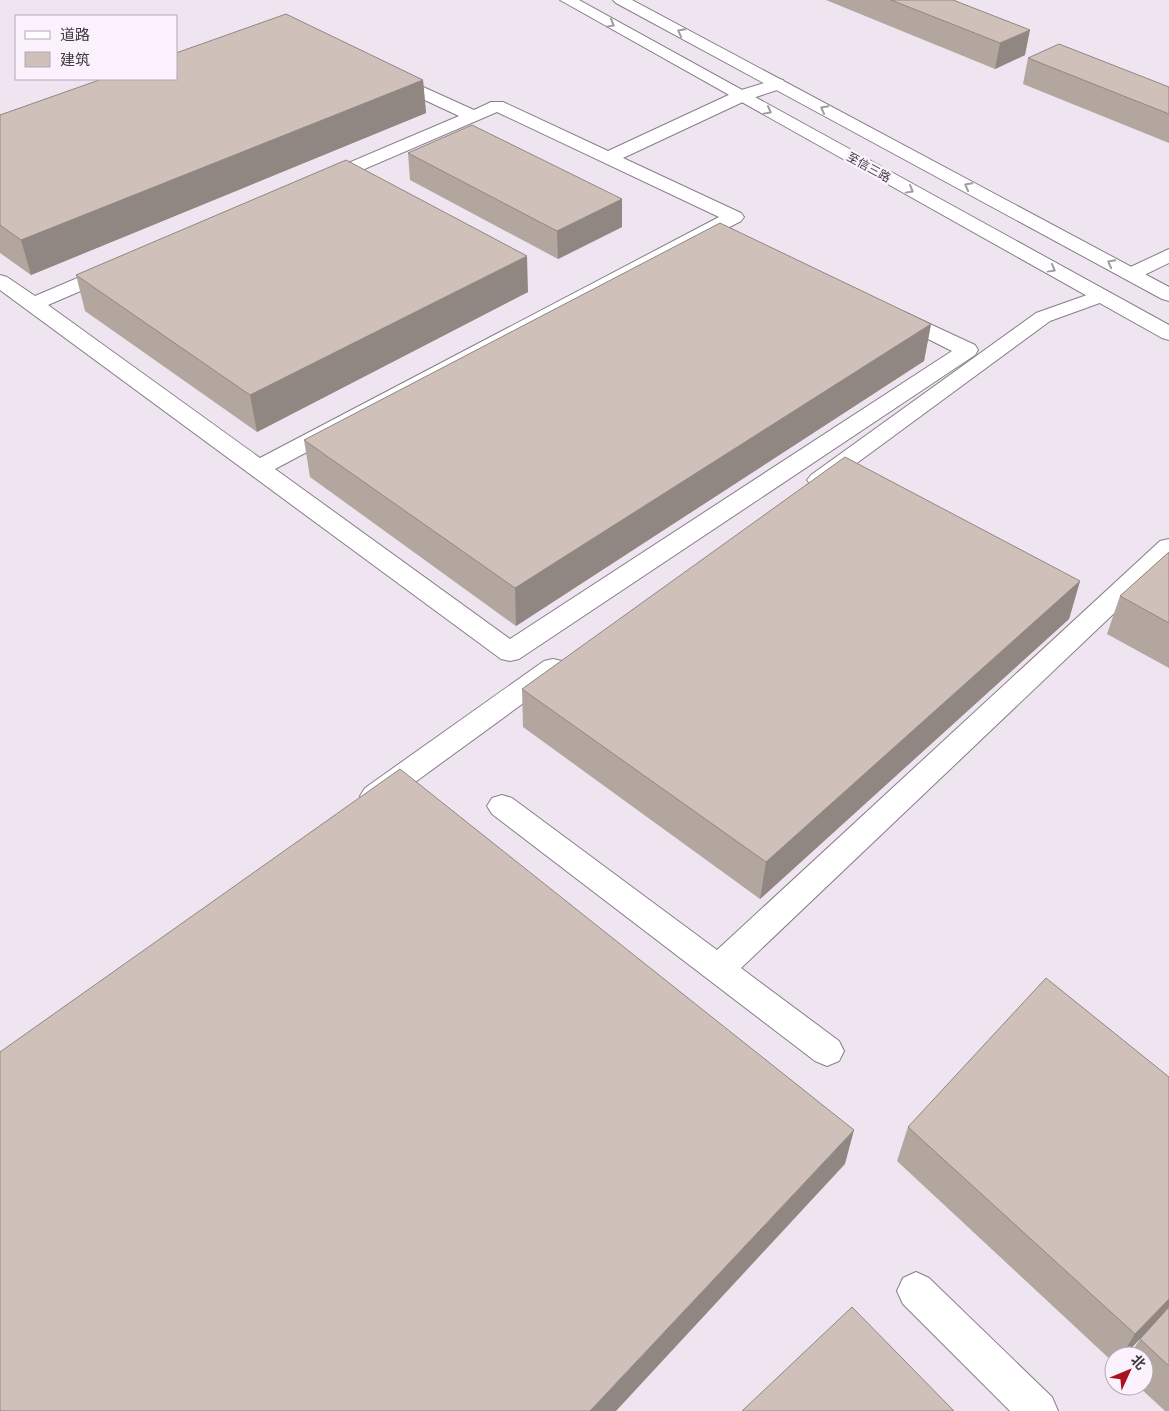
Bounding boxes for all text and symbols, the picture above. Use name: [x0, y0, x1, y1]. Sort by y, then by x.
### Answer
legend: [15, 15, 178, 80]
one-way arrow: [606, 17, 615, 27]
text: 道路: [60, 24, 90, 44]
one-way arrow: [678, 28, 687, 38]
text: 建筑: [60, 49, 90, 69]
one-way arrow: [763, 105, 772, 115]
one-way arrow: [821, 105, 830, 115]
street label: 至信三路: [844, 148, 894, 186]
one-way arrow: [964, 182, 973, 192]
one-way arrow: [905, 184, 914, 194]
one-way arrow: [1107, 259, 1116, 269]
one-way arrow: [1047, 263, 1056, 273]
north arrow: [1104, 1346, 1154, 1396]
text: 北: [1127, 1350, 1150, 1373]

